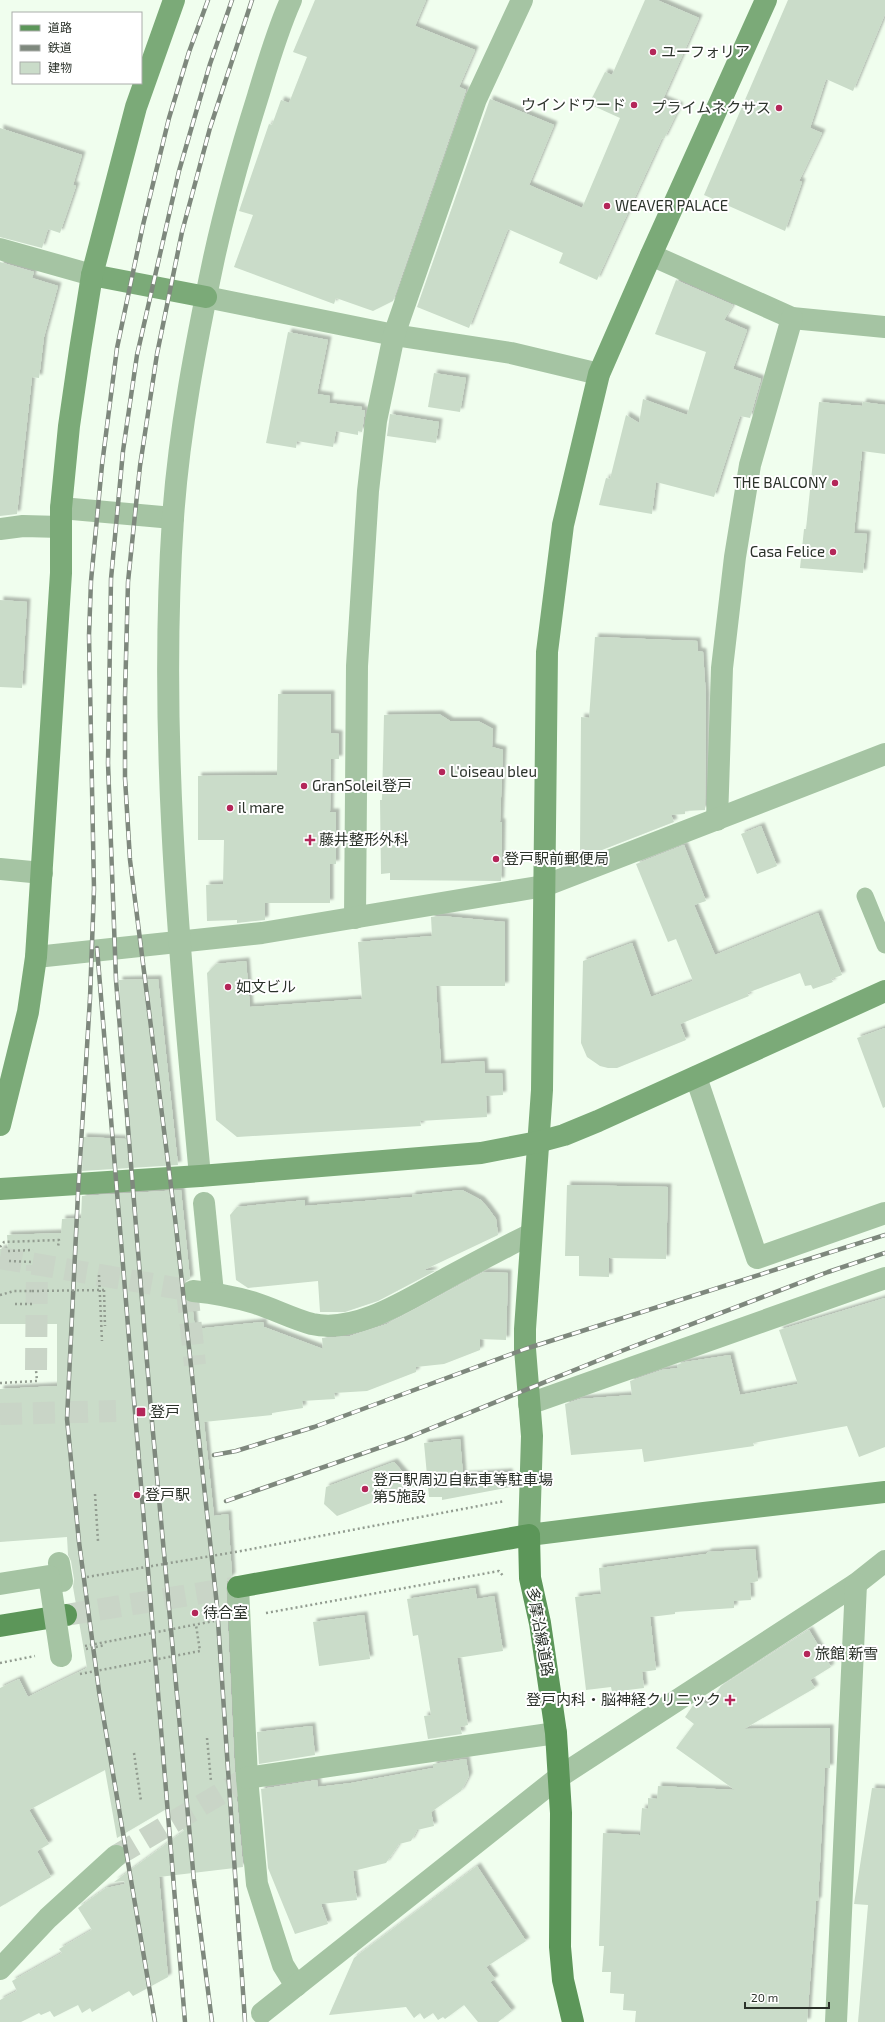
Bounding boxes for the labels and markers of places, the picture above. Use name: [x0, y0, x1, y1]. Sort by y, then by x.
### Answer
place label: ユーフォリア: [661, 42, 750, 60]
marker: ユーフォリア: [648, 47, 658, 57]
place label: ウインドワード: [521, 95, 626, 113]
place label: プライムネクサス: [652, 98, 771, 116]
marker: ウインドワード: [629, 100, 639, 110]
marker: プライムネクサス: [774, 103, 784, 113]
place label: WEAVER PALACE: [615, 196, 728, 214]
marker: WEAVER PALACE: [602, 201, 612, 211]
place label: THE BALCONY: [733, 473, 827, 491]
marker: THE BALCONY: [830, 478, 840, 488]
place label: Casa Felice: [750, 542, 825, 560]
marker: Casa Felice: [828, 547, 838, 557]
place label: L'oiseau bleu: [450, 762, 537, 780]
marker: L'oiseau bleu: [437, 767, 447, 777]
place label: GranSoleil登戸: [312, 776, 412, 794]
marker: GranSoleil登戸: [299, 781, 309, 791]
place label: il mare: [238, 798, 284, 816]
marker: il mare: [225, 803, 235, 813]
place label: 藤井整形外科: [319, 830, 409, 848]
marker: 藤井整形外科: [304, 834, 316, 846]
place label: 登戸駅前郵便局: [504, 849, 609, 867]
marker: 登戸駅前郵便局: [491, 854, 501, 864]
place label: 如文ビル: [236, 977, 296, 995]
marker: 如文ビル: [223, 982, 233, 992]
place label: 登戸: [150, 1402, 180, 1420]
marker: 登戸: [135, 1406, 147, 1418]
place label: 登戸駅周辺自転車等駐車場 第5施設: [373, 1470, 553, 1505]
marker: 登戸駅周辺自転車等駐車場 第5施設: [360, 1484, 370, 1494]
place label: 登戸駅: [145, 1485, 190, 1503]
marker: 登戸駅: [132, 1490, 142, 1500]
place label: 待合室: [203, 1603, 248, 1621]
marker: 待合室: [190, 1608, 200, 1618]
place label: 旅館 新雪: [815, 1644, 878, 1662]
marker: 旅館 新雪: [802, 1649, 812, 1659]
place label: 登戸内科・脳神経クリニック: [526, 1690, 721, 1708]
marker: 登戸内科・脳神経クリニック: [724, 1694, 736, 1706]

